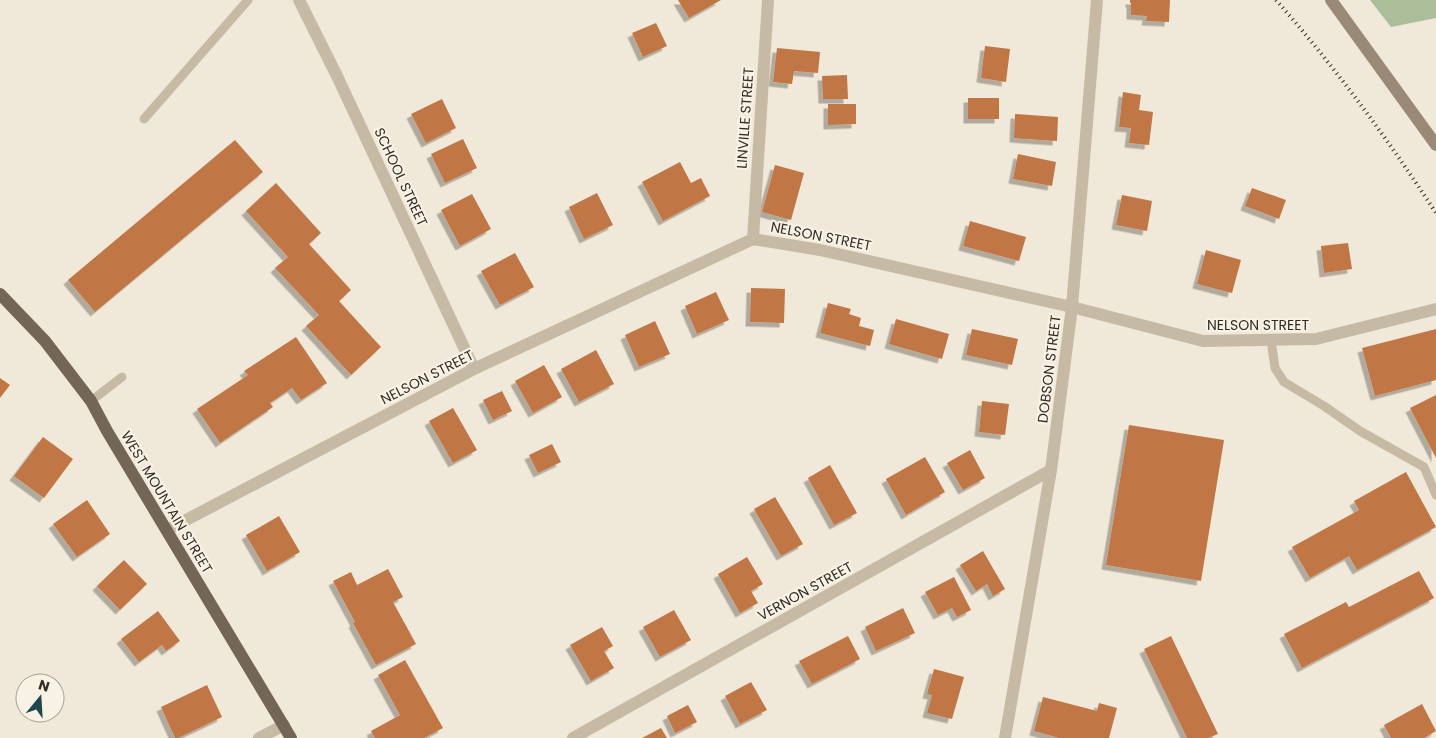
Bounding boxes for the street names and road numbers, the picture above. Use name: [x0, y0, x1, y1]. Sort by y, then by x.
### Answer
street label: LINVILLE STREET: [731, 66, 759, 169]
street label: SCHOOL STREET: [369, 124, 433, 230]
street label: NELSON STREET: [769, 216, 873, 256]
street label: DOBSON STREET: [1032, 314, 1066, 424]
street label: NELSON STREET: [1207, 315, 1309, 335]
street label: NELSON STREET: [377, 345, 477, 409]
street label: WEST MOUNTAIN STREET: [116, 427, 218, 577]
street label: VERNON STREET: [754, 556, 856, 625]

